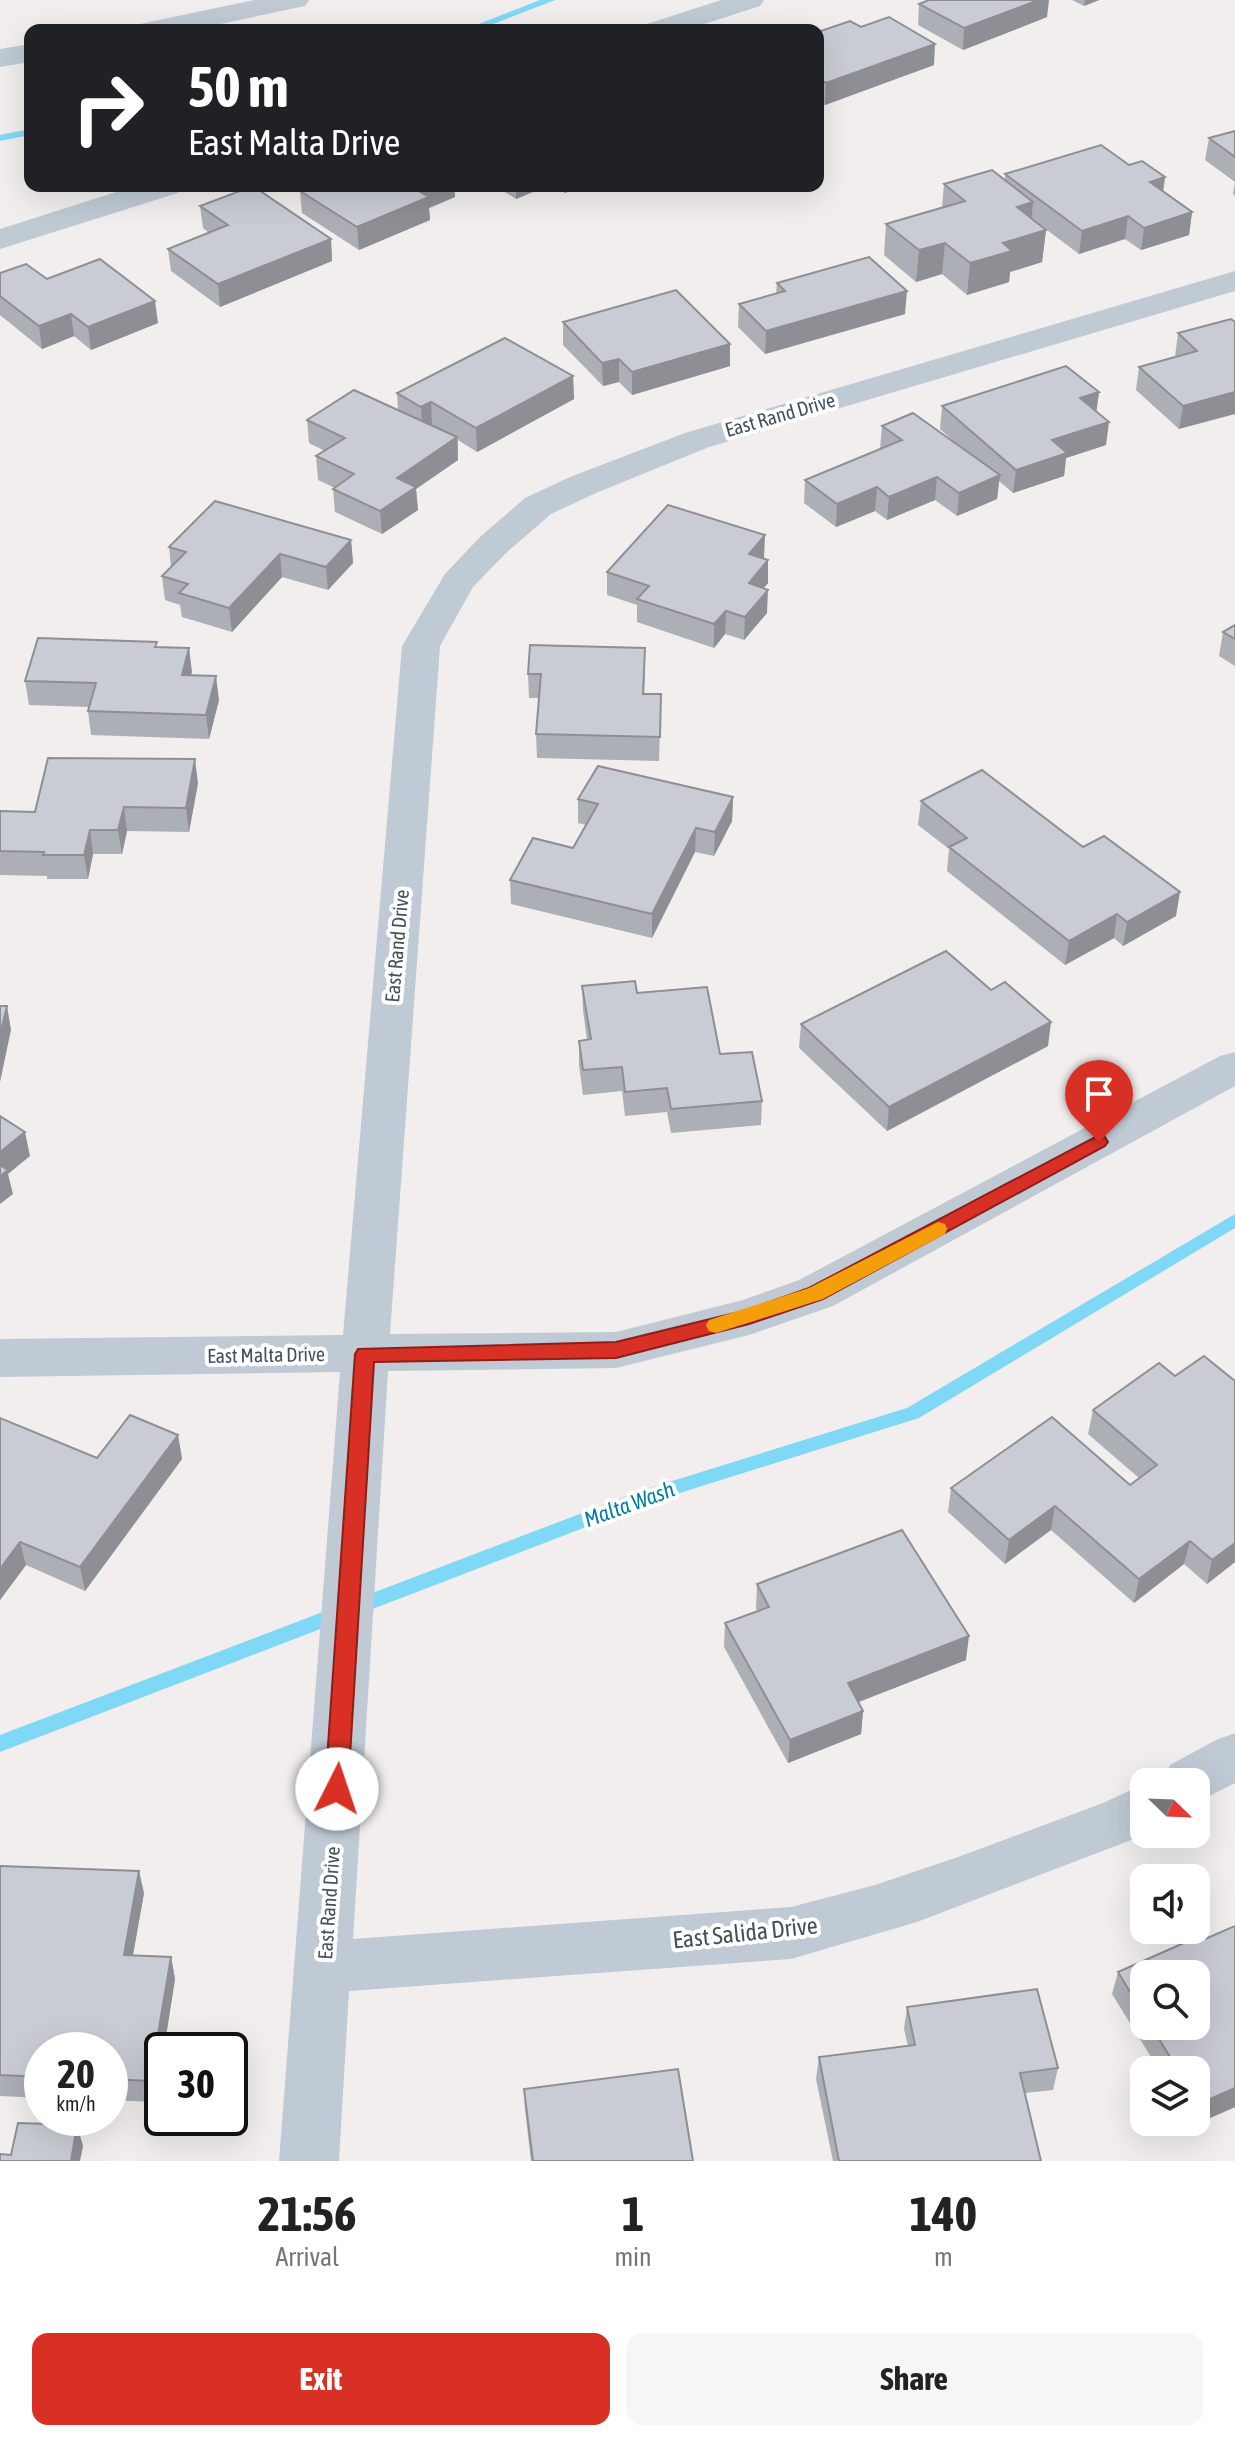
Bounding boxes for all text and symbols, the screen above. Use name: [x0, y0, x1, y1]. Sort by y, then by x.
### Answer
text: 50 m: [188, 55, 289, 119]
icon: right: [56, 56, 160, 160]
text: East Malta Drive: [188, 121, 400, 163]
street label: East Rand Drive: [722, 388, 838, 441]
street label: East Rand Drive: [380, 888, 413, 1003]
pin: [1065, 1060, 1133, 1142]
icon: arrive: [1077, 1072, 1121, 1116]
street label: East Malta Drive: [207, 1342, 325, 1367]
water label: Malta Wash: [580, 1476, 678, 1532]
position arrow: [295, 1747, 379, 1831]
north arrow: [1130, 1768, 1210, 1848]
map controls: [1130, 1768, 1210, 2136]
street label: East Rand Drive: [313, 1846, 344, 1960]
button: sound: [1130, 1864, 1210, 1944]
street label: East Salida Drive: [671, 1911, 819, 1954]
button: search: [1130, 1960, 1210, 2040]
speed limit sign: 30: [144, 2032, 248, 2136]
text: 20: [57, 2051, 95, 2096]
button: layers: [1130, 2056, 1210, 2136]
text: km/h: [56, 2092, 96, 2115]
text: 21:56: [258, 2186, 357, 2241]
text: 1: [622, 2186, 644, 2241]
text: 140: [910, 2186, 977, 2241]
text: Arrival: [275, 2242, 339, 2272]
text: min: [614, 2242, 652, 2272]
text: m: [934, 2242, 953, 2272]
button: Exit: [32, 2333, 610, 2425]
button: Share: [626, 2333, 1203, 2425]

